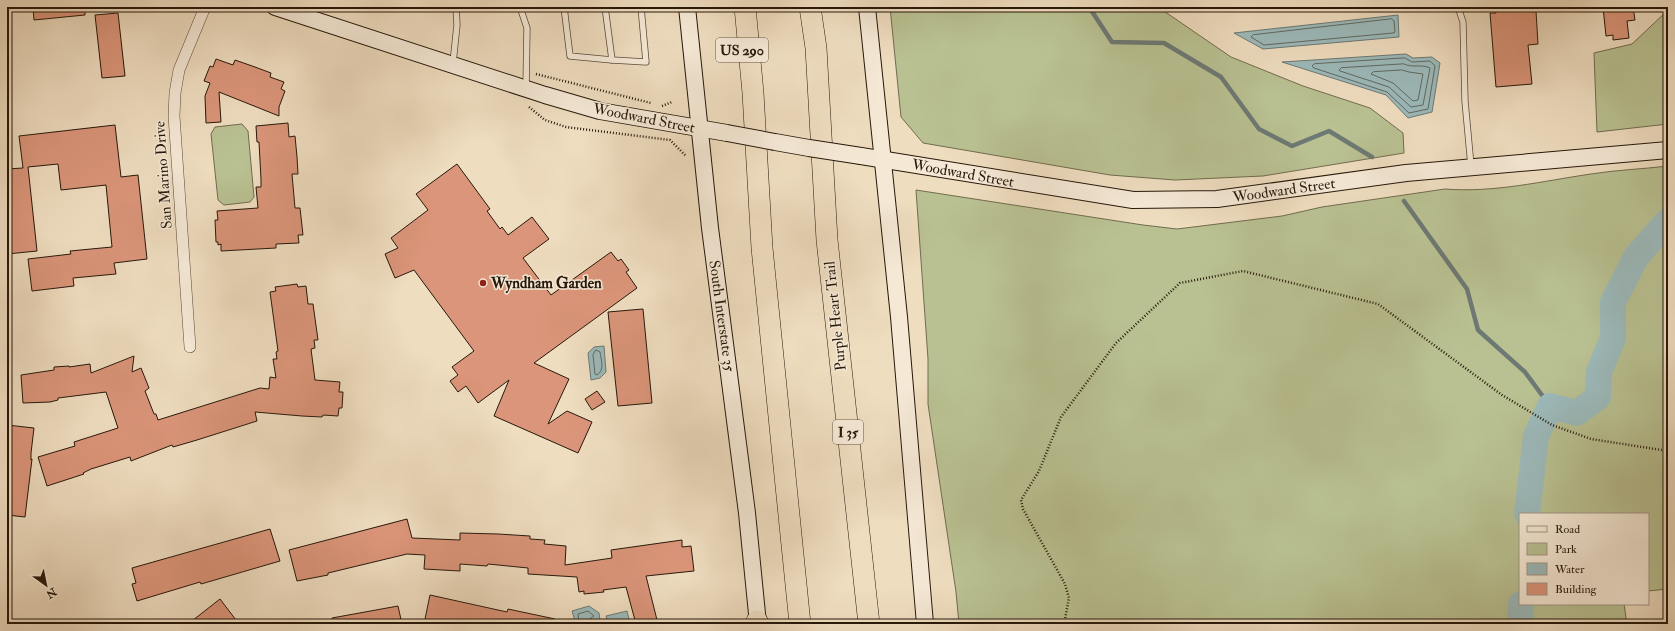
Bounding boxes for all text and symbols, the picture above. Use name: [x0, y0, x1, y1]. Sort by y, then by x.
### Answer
road number: US 290: [716, 38, 768, 62]
street label: Woodward Street: [590, 99, 697, 138]
street label: San Marino Drive: [150, 120, 177, 229]
street label: Woodward Street: [909, 155, 1016, 192]
street label: Woodward Street: [1231, 174, 1337, 207]
street label: South Interstate 35: [704, 259, 739, 373]
street label: Purple Heart Trail: [820, 260, 852, 372]
place label: Wyndham Garden: [490, 274, 602, 294]
marker: Wyndham Garden: [478, 278, 488, 288]
road number: I 35: [833, 420, 863, 444]
legend: [1519, 513, 1649, 605]
text: Road: [1555, 522, 1580, 537]
text: Park: [1555, 542, 1577, 557]
text: Water: [1554, 562, 1585, 577]
north arrow: [26, 565, 66, 605]
text: Building: [1555, 582, 1598, 597]
text: N: [43, 584, 60, 602]

